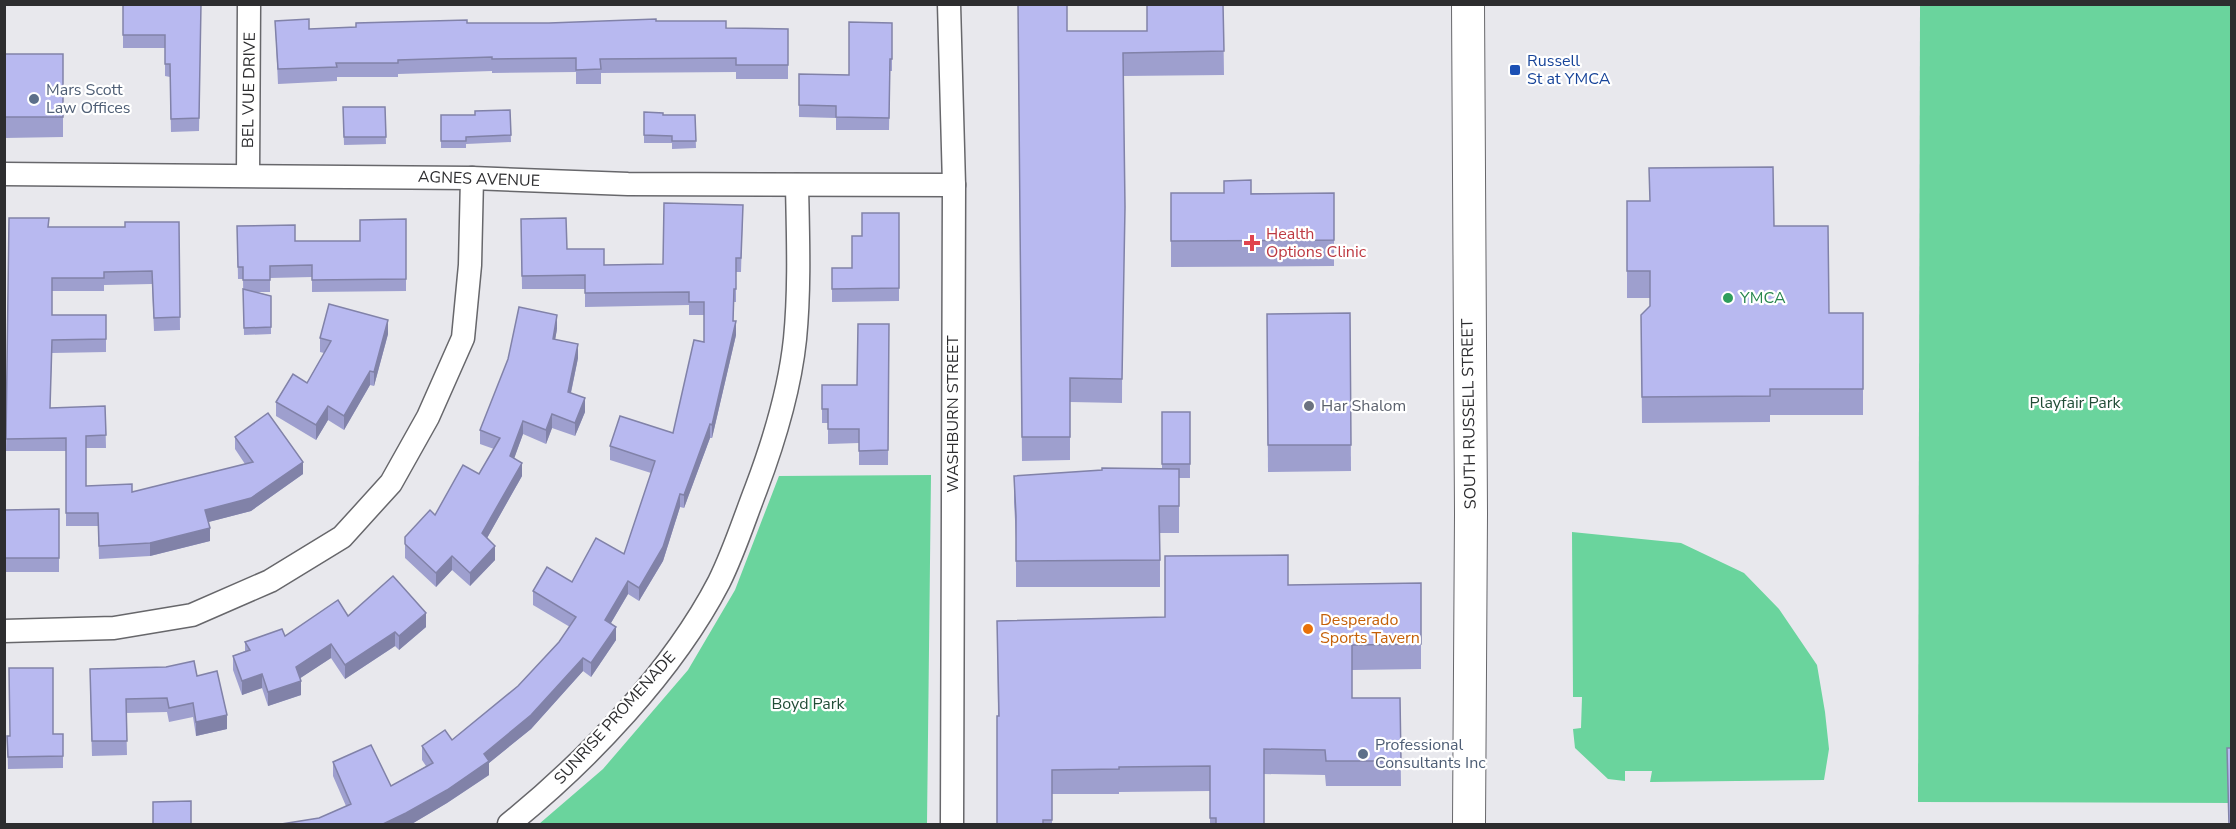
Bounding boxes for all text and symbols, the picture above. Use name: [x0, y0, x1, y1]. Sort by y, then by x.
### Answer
street label: BEL VUE DRIVE: [237, 32, 261, 148]
place label: Russell St at YMCA: [1527, 50, 1611, 90]
marker: Russell St at YMCA: [1508, 63, 1522, 77]
place label: Mars Scott Law Offices: [46, 79, 130, 119]
marker: Mars Scott Law Offices: [27, 92, 41, 106]
street label: AGNES AVENUE: [418, 166, 540, 192]
place label: Health Options Clinic: [1266, 223, 1367, 263]
marker: Health Options Clinic: [1243, 234, 1261, 252]
place label: YMCA: [1739, 287, 1786, 309]
marker: YMCA: [1721, 291, 1735, 305]
street label: SOUTH RUSSELL STREET: [1456, 318, 1482, 509]
street label: WASHBURN STREET: [942, 335, 964, 493]
park label: Playfair Park: [2030, 392, 2121, 414]
place label: Har Shalom: [1321, 395, 1406, 417]
marker: Har Shalom: [1302, 399, 1316, 413]
place label: Desperado Sports Tavern: [1320, 609, 1420, 649]
marker: Desperado Sports Tavern: [1301, 622, 1315, 636]
street label: SUNRISE PROMENADE: [549, 647, 681, 789]
park label: Boyd Park: [771, 693, 846, 715]
place label: Professional Consultants Inc: [1375, 734, 1486, 774]
marker: Professional Consultants Inc: [1356, 747, 1370, 761]

